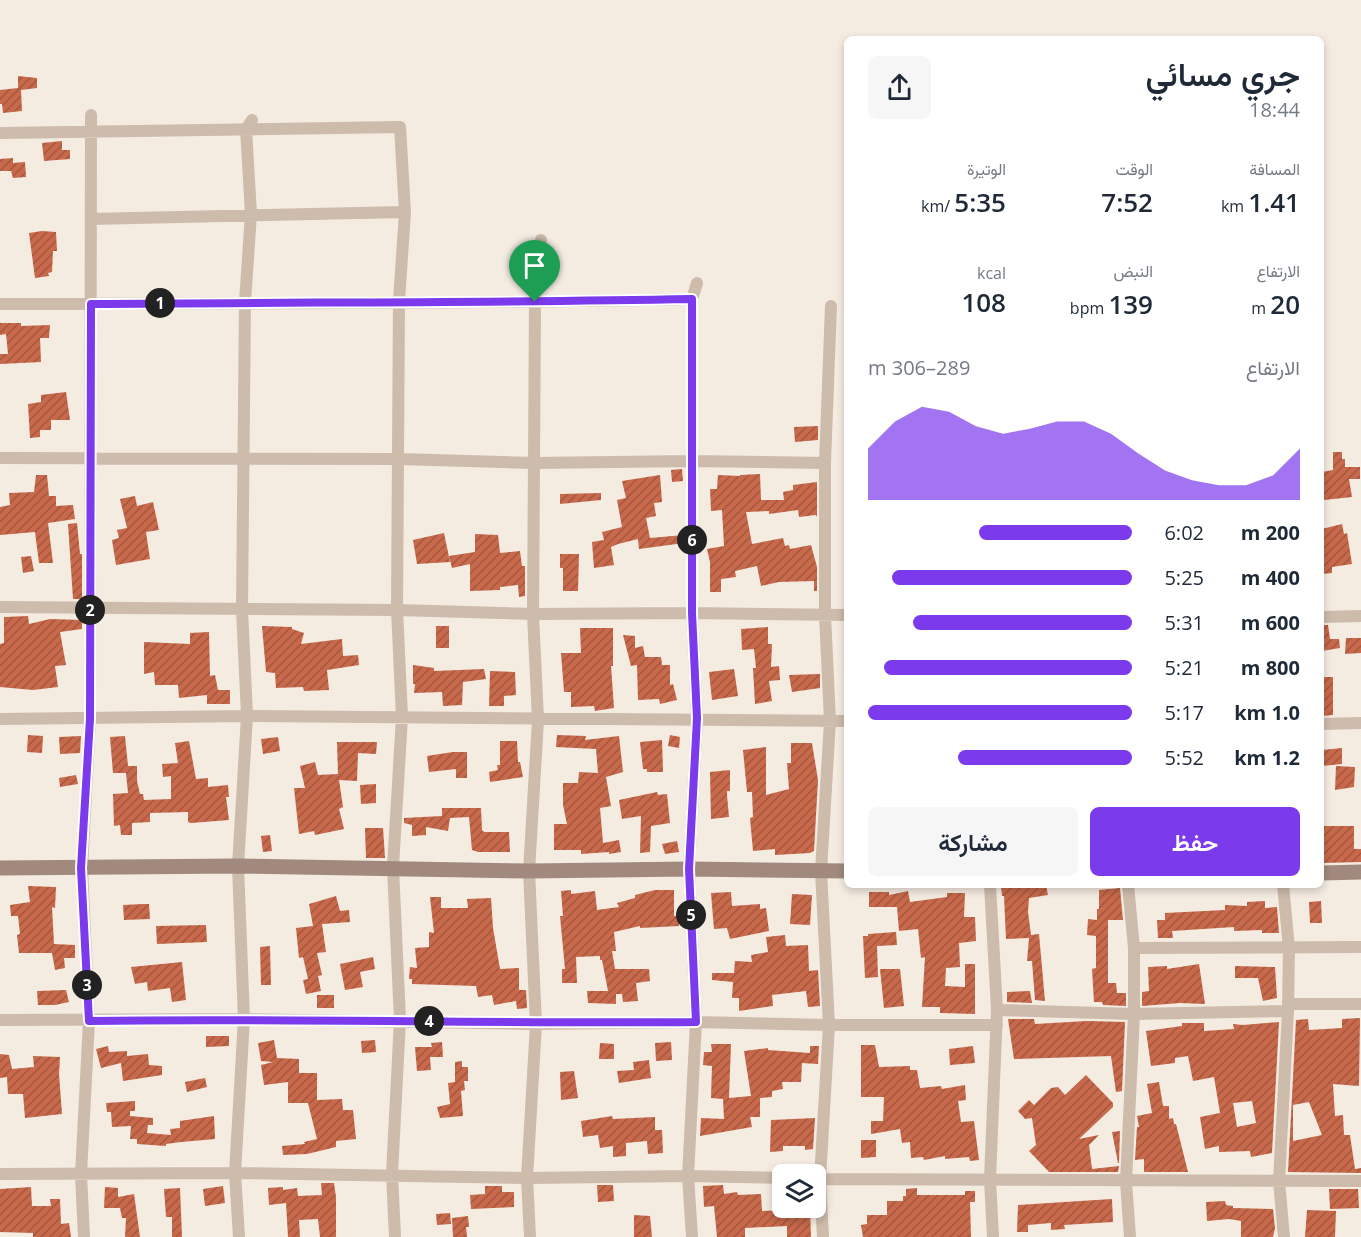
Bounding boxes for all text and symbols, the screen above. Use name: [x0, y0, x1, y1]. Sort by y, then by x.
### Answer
text: جري مسائي: [1146, 51, 1300, 96]
button: share: [868, 56, 931, 119]
text: 18:44: [1249, 96, 1300, 123]
text: الوتيرة: [967, 158, 1006, 180]
text: الوقت: [1115, 158, 1153, 180]
text: المسافة: [1249, 158, 1300, 180]
text: 5:35: [954, 184, 1006, 220]
text: 7:52: [1101, 184, 1153, 220]
text: 1.41: [1248, 184, 1300, 220]
text: /km: [921, 195, 954, 217]
text: km: [1221, 195, 1248, 217]
pin: [509, 240, 560, 302]
icon: arrive: [518, 249, 551, 282]
text: النبض: [1113, 260, 1153, 282]
text: الارتفاع: [1257, 260, 1300, 282]
text: kcal: [977, 262, 1006, 284]
text: 108: [961, 284, 1006, 320]
text: 139: [1108, 286, 1153, 322]
text: 20: [1270, 286, 1300, 322]
pin: 1: [145, 288, 175, 318]
text: 1: [155, 292, 165, 314]
text: bpm: [1070, 297, 1108, 319]
text: m: [1251, 297, 1270, 319]
text: 289–306 m: [868, 354, 970, 381]
text: الارتفاع: [1246, 354, 1300, 381]
text: 6:02: [1164, 519, 1204, 546]
text: 200 m: [1241, 519, 1300, 546]
pin: 6: [677, 525, 707, 555]
text: 6: [687, 529, 697, 551]
text: 5:25: [1164, 564, 1204, 591]
text: 400 m: [1241, 564, 1300, 591]
pin: 2: [75, 595, 105, 625]
text: 2: [85, 599, 95, 621]
text: 5:31: [1164, 609, 1204, 636]
text: 600 m: [1241, 609, 1300, 636]
text: 5:21: [1164, 654, 1204, 681]
text: 800 m: [1241, 654, 1300, 681]
text: 5:17: [1164, 699, 1204, 726]
text: 1.0 km: [1234, 699, 1300, 726]
text: 5:52: [1164, 744, 1204, 771]
text: 1.2 km: [1234, 744, 1300, 771]
button: مشاركة: [868, 807, 1078, 876]
button: حفظ: [1090, 807, 1300, 876]
pin: 5: [676, 900, 706, 930]
text: 5: [686, 904, 696, 926]
pin: 3: [72, 970, 102, 1000]
text: 3: [82, 974, 92, 996]
pin: 4: [414, 1006, 444, 1036]
text: 4: [424, 1010, 434, 1032]
map controls: [772, 1164, 826, 1218]
button: layers: [772, 1164, 826, 1218]

